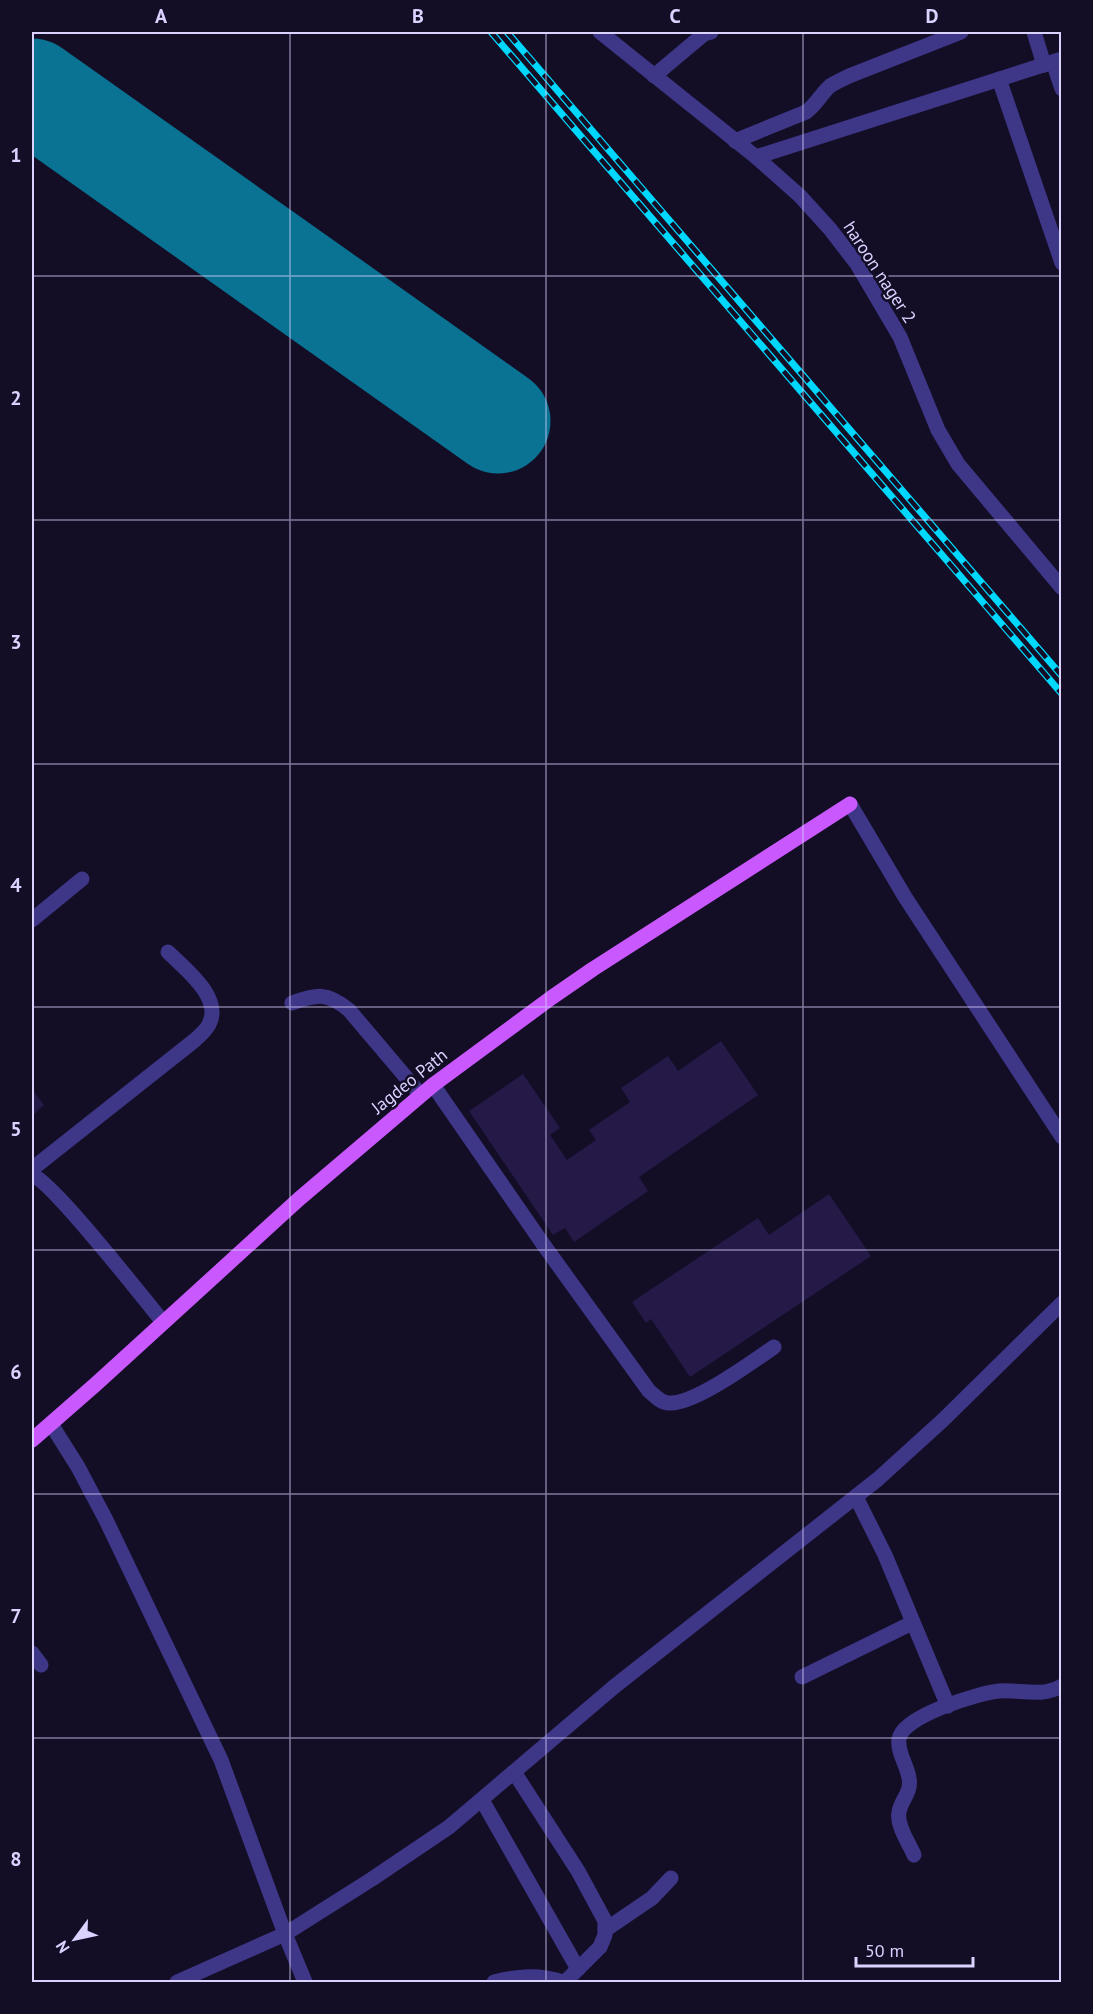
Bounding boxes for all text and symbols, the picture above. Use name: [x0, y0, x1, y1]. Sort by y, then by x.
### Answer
text: A: [155, 3, 168, 29]
text: B: [412, 3, 424, 29]
text: C: [669, 3, 681, 29]
text: D: [926, 3, 939, 29]
text: 1: [10, 142, 22, 168]
street label: haroon nager 2: [838, 217, 922, 327]
text: 2: [10, 385, 22, 411]
text: 3: [10, 629, 22, 655]
text: 4: [10, 872, 22, 898]
street label: Jagdeo Path: [366, 1043, 452, 1119]
text: 5: [10, 1116, 22, 1142]
text: 6: [10, 1359, 22, 1385]
text: 7: [10, 1603, 22, 1629]
text: 8: [10, 1846, 22, 1872]
north arrow: [45, 1909, 105, 1969]
scale bar: [856, 1930, 973, 1968]
text: N: [51, 1937, 74, 1957]
text: 50 m: [865, 1939, 904, 1962]

